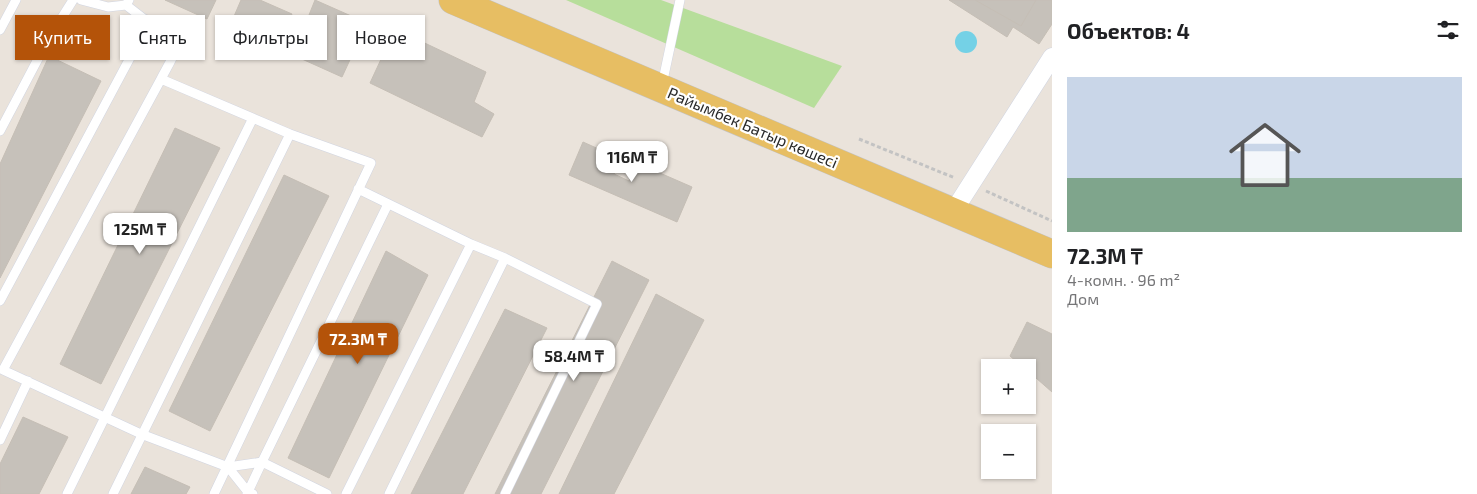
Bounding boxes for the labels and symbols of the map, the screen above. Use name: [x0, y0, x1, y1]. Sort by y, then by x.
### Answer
street label: Райымбек Батыр көшесі: [665, 83, 841, 171]
pin: 116M ₸: [591, 140, 673, 183]
pin: 125M ₸: [99, 212, 181, 255]
pin: 72.3M ₸: [312, 322, 404, 365]
pin: 58.4M ₸: [528, 340, 620, 382]

